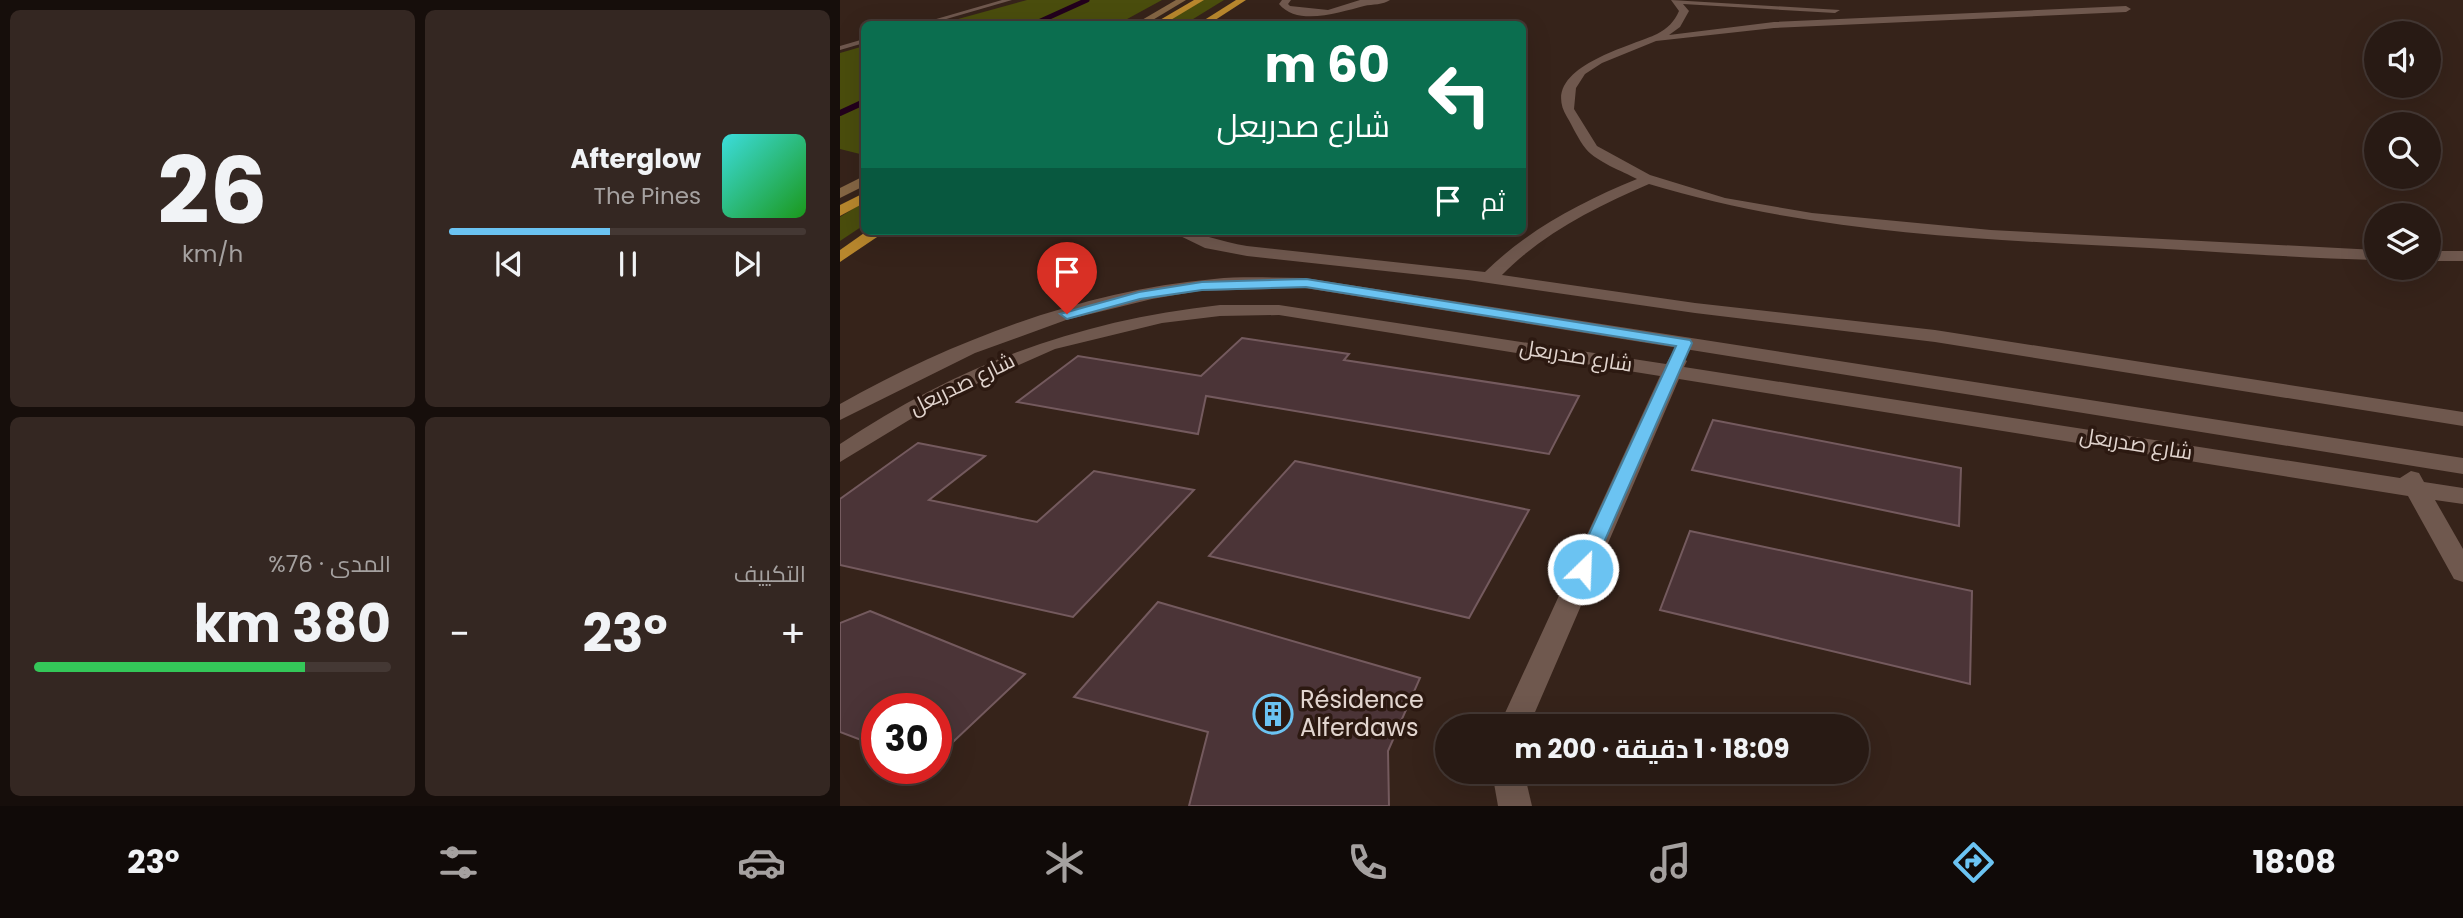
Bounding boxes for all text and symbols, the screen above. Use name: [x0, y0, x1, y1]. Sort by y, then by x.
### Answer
map controls: [2364, 21, 2441, 280]
button: sound: [2364, 21, 2441, 98]
text: 60 m: [1265, 31, 1390, 99]
icon: left: [1414, 49, 1505, 140]
text: شارع صدربعل: [1216, 103, 1390, 148]
button: search: [2364, 112, 2441, 189]
text: 26: [158, 127, 267, 255]
text: Afterglow: [570, 141, 701, 177]
text: The Pines: [593, 180, 701, 212]
icon: arrive: [1429, 182, 1467, 220]
text: ثم: [1481, 184, 1505, 220]
button: layers: [2364, 203, 2441, 280]
text: km/h: [182, 238, 243, 270]
pin: [1037, 242, 1097, 314]
icon: previous: [490, 245, 528, 283]
icon: pause: [609, 245, 647, 283]
icon: next: [728, 245, 766, 283]
icon: arrive: [1048, 253, 1086, 291]
street label: شارع صدربعل: [1518, 332, 1635, 379]
street label: شارع صدربعل: [904, 346, 1019, 422]
street label: شارع صدربعل: [2078, 420, 2195, 467]
position arrow: [1546, 532, 1620, 606]
text: المدى · 76%: [268, 548, 391, 580]
text: التكييف: [734, 558, 806, 590]
text: 380 km: [194, 587, 391, 660]
text: 23°: [582, 597, 668, 670]
text: −: [449, 607, 470, 660]
text: +: [780, 607, 806, 660]
place label: Résidence Alferdaws: [1300, 683, 1424, 744]
speed limit sign: 30: [861, 693, 952, 784]
building icon: Résidence Alferdaws: [1252, 693, 1294, 735]
text: 18:09 · 1 دقيقة · 200 m: [1514, 731, 1790, 767]
icon: filters: [434, 838, 483, 887]
icon: car: [737, 838, 786, 887]
icon: climate: [1040, 838, 1089, 887]
icon: phone: [1343, 838, 1392, 887]
icon: music: [1646, 838, 1695, 887]
icon: directions: [1949, 838, 1998, 887]
text: 23°: [127, 839, 180, 884]
text: 18:08: [2252, 839, 2336, 884]

